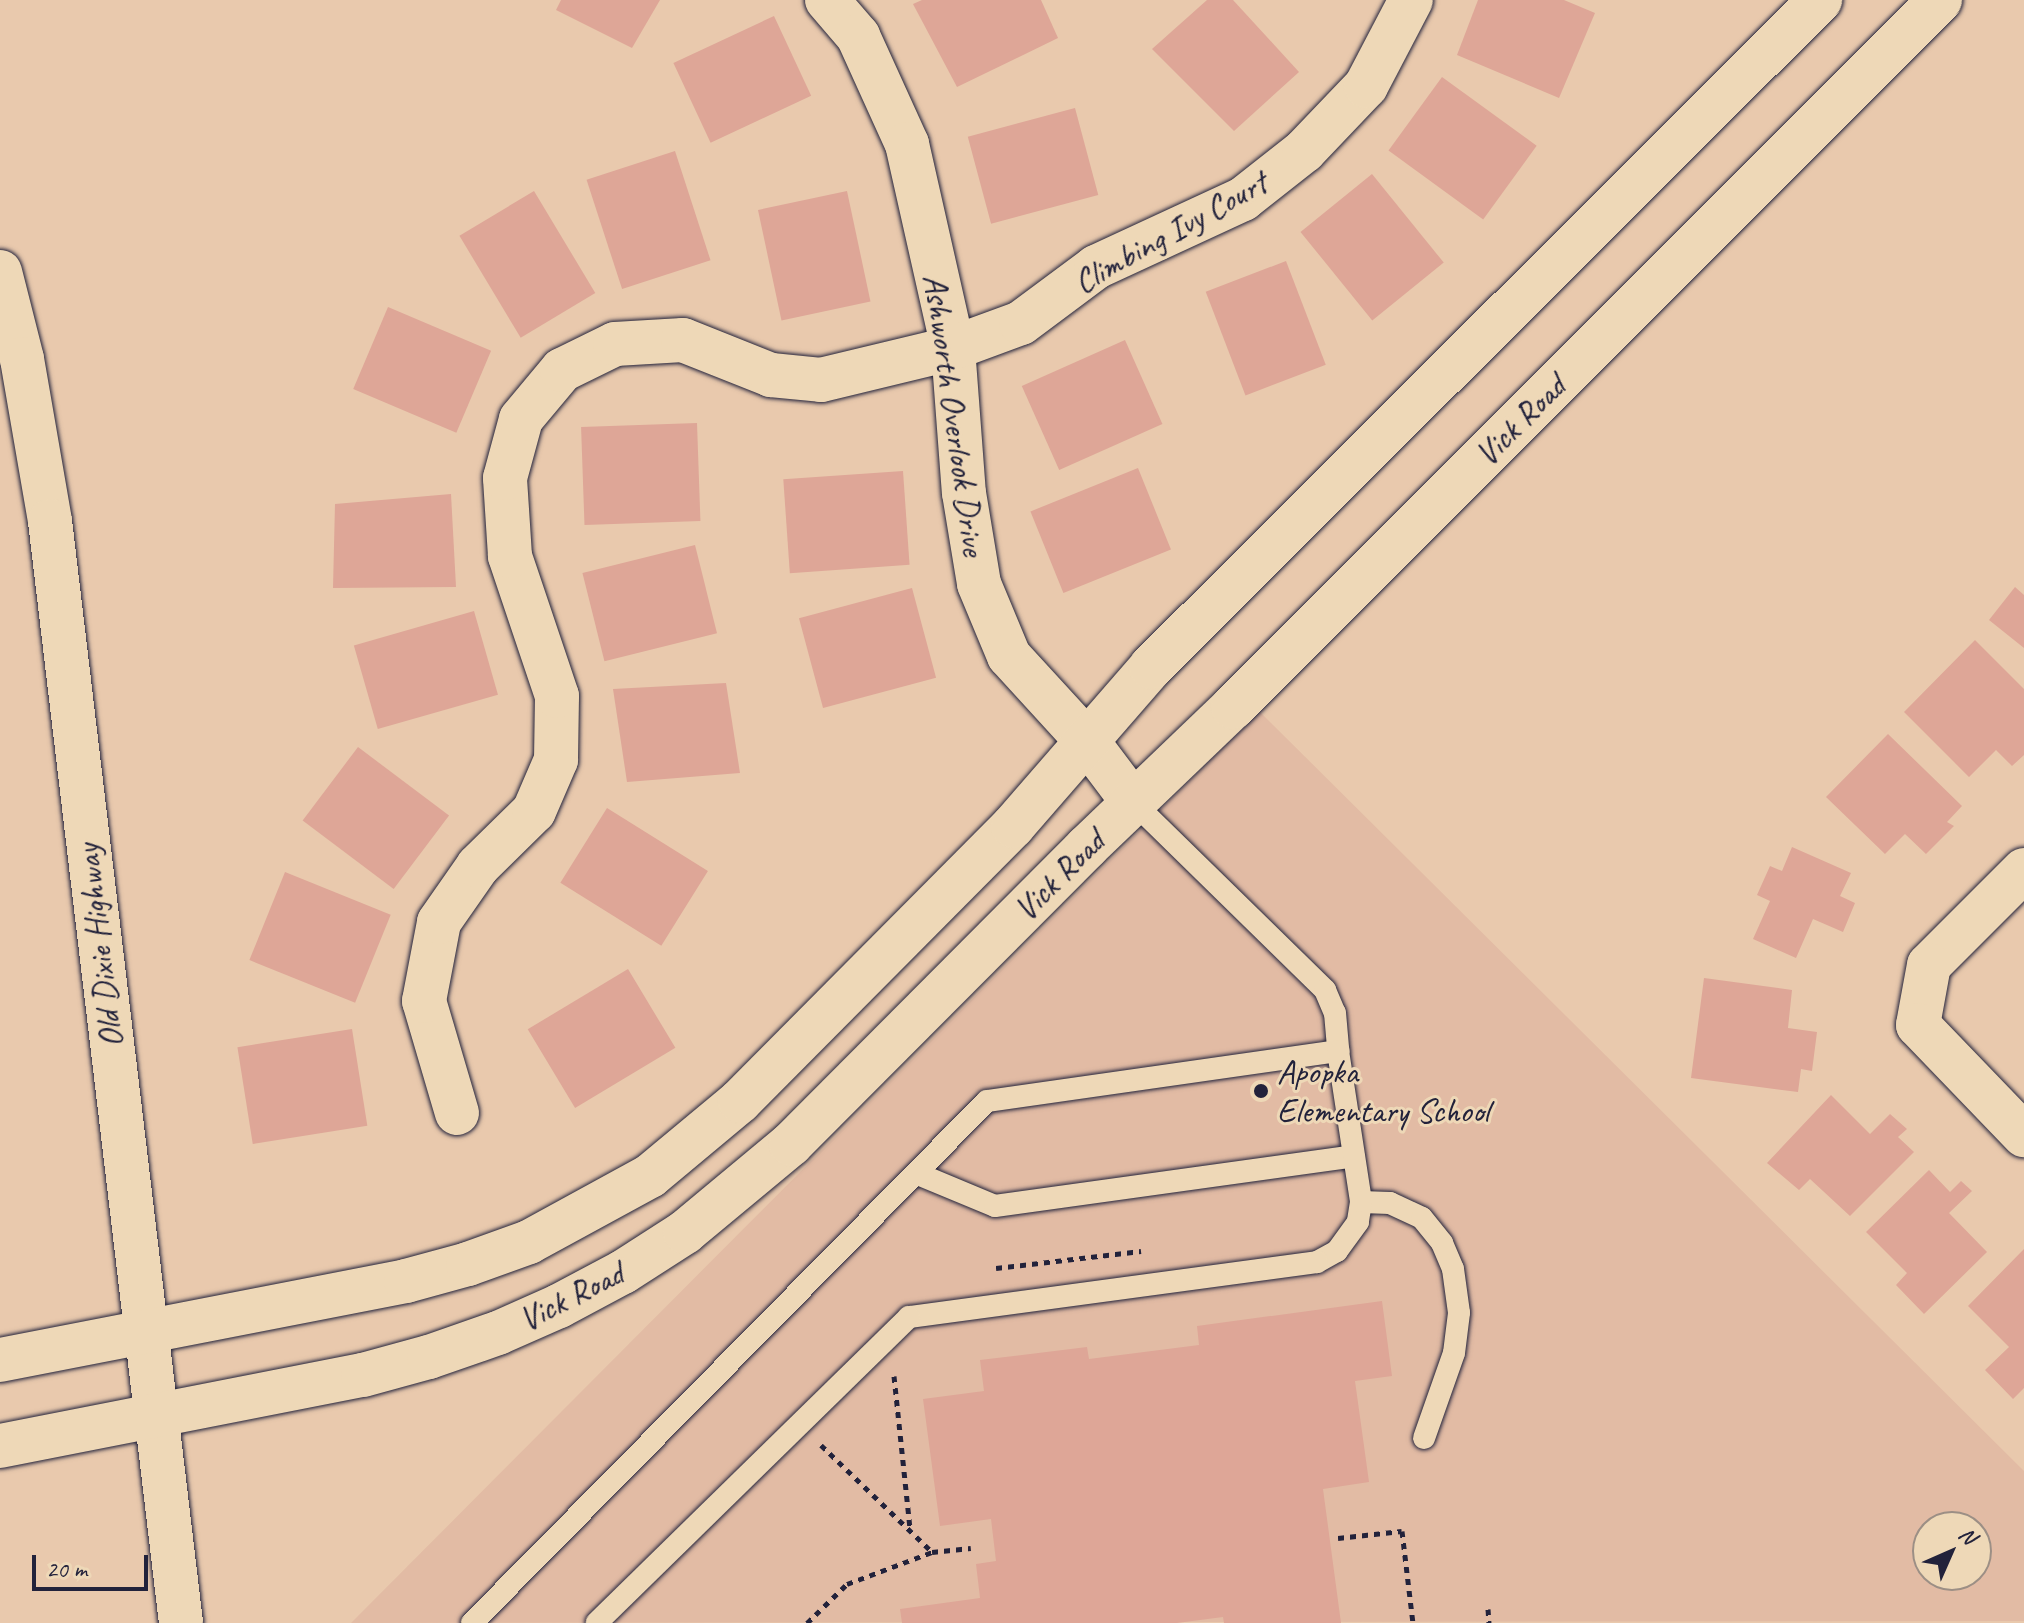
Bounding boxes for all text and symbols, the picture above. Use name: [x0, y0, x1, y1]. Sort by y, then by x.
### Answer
street label: Climbing Ivy Court: [1067, 162, 1273, 302]
street label: Ashworth Overlook Drive: [915, 271, 995, 559]
street label: Vick Road: [1466, 366, 1574, 474]
street label: Vick Road: [1005, 821, 1113, 929]
street label: Old Dixie Highway: [66, 842, 132, 1050]
place label: Apopka Elementary School: [1277, 1051, 1489, 1130]
marker: Apopka Elementary School: [1252, 1082, 1270, 1100]
street label: Vick Road: [512, 1252, 630, 1340]
north arrow: [1912, 1511, 1992, 1591]
text: N: [1953, 1521, 1982, 1550]
scale bar: [36, 1539, 152, 1589]
text: 20 m: [46, 1554, 87, 1584]

